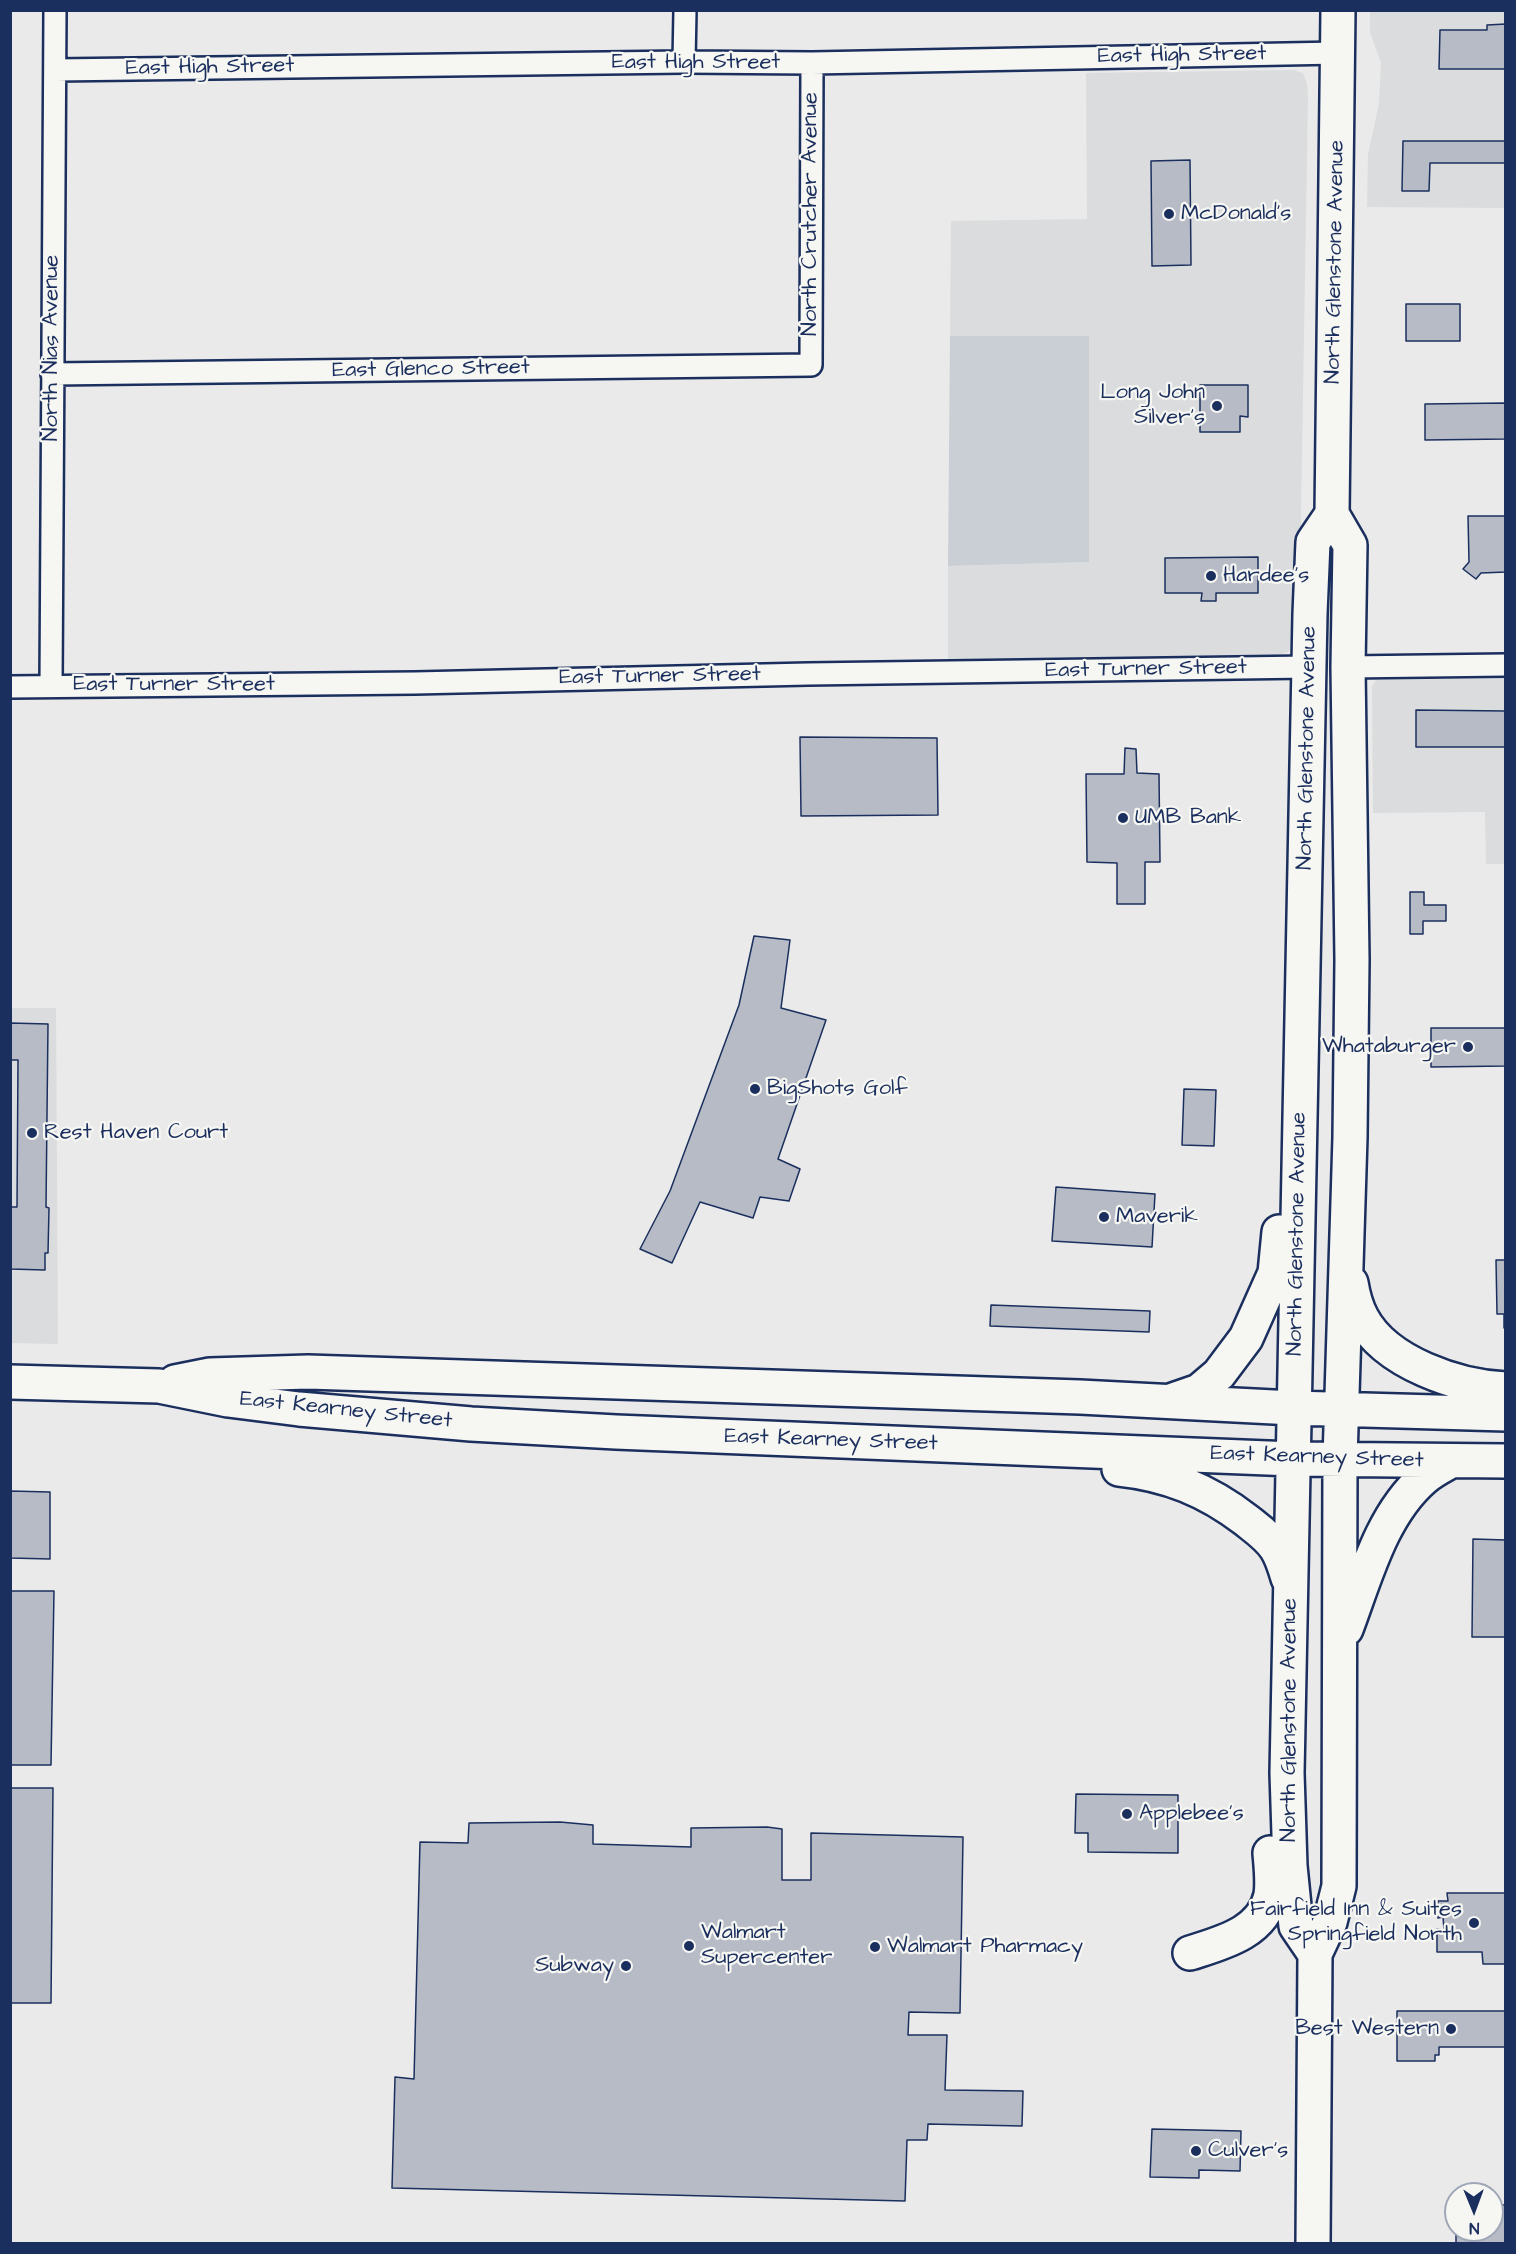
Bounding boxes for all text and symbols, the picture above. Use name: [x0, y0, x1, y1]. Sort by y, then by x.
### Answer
street label: East High Street: [1098, 41, 1266, 71]
street label: East High Street: [612, 50, 780, 76]
street label: East High Street: [126, 53, 294, 83]
street label: North Crutcher Avenue: [798, 92, 824, 336]
street label: North Glenstone Avenue: [1321, 140, 1351, 384]
place label: McDonald's: [1181, 201, 1291, 227]
marker: McDonald's: [1162, 207, 1176, 221]
street label: North Nias Avenue: [39, 255, 65, 441]
street label: East Glenco Street: [332, 355, 530, 385]
place label: Long John Silver's: [1100, 380, 1205, 432]
marker: Long John Silver's: [1210, 399, 1224, 413]
place label: Hardee's: [1223, 563, 1309, 589]
marker: Hardee's: [1204, 569, 1218, 583]
street label: North Glenstone Avenue: [1293, 626, 1323, 870]
street label: East Turner Street: [1045, 655, 1247, 685]
street label: East Turner Street: [559, 662, 761, 692]
street label: East Turner Street: [73, 672, 275, 698]
place label: UMB Bank: [1135, 805, 1241, 831]
marker: UMB Bank: [1116, 811, 1130, 825]
place label: Whataburger: [1322, 1034, 1456, 1060]
marker: Whataburger: [1461, 1040, 1475, 1054]
place label: BigShots Golf: [767, 1076, 908, 1102]
marker: BigShots Golf: [748, 1082, 762, 1096]
street label: North Glenstone Avenue: [1283, 1112, 1313, 1356]
place label: Rest Haven Court: [44, 1120, 228, 1146]
marker: Rest Haven Court: [25, 1126, 39, 1140]
place label: Maverik: [1116, 1204, 1198, 1230]
marker: Maverik: [1097, 1210, 1111, 1224]
street label: East Kearney Street: [239, 1387, 453, 1435]
street label: East Kearney Street: [724, 1424, 938, 1458]
street label: East Kearney Street: [1210, 1441, 1424, 1475]
street label: North Glenstone Avenue: [1277, 1598, 1303, 1842]
place label: Applebee's: [1139, 1801, 1244, 1827]
marker: Applebee's: [1120, 1807, 1134, 1821]
place label: Fairfield Inn & Suites Springfield North: [1250, 1897, 1462, 1948]
marker: Fairfield Inn & Suites Springfield North: [1467, 1916, 1481, 1930]
place label: Walmart Supercenter: [701, 1920, 832, 1972]
place label: Walmart Pharmacy: [887, 1934, 1083, 1960]
marker: Walmart Supercenter: [682, 1939, 696, 1953]
marker: Walmart Pharmacy: [868, 1940, 882, 1954]
place label: Subway: [535, 1953, 614, 1979]
marker: Subway: [619, 1959, 633, 1973]
place label: Best Western: [1295, 2016, 1439, 2042]
marker: Best Western: [1444, 2022, 1458, 2036]
place label: Culver's: [1208, 2138, 1288, 2164]
marker: Culver's: [1189, 2144, 1203, 2158]
north arrow: [1444, 2182, 1504, 2242]
text: N: [1469, 2217, 1479, 2239]

